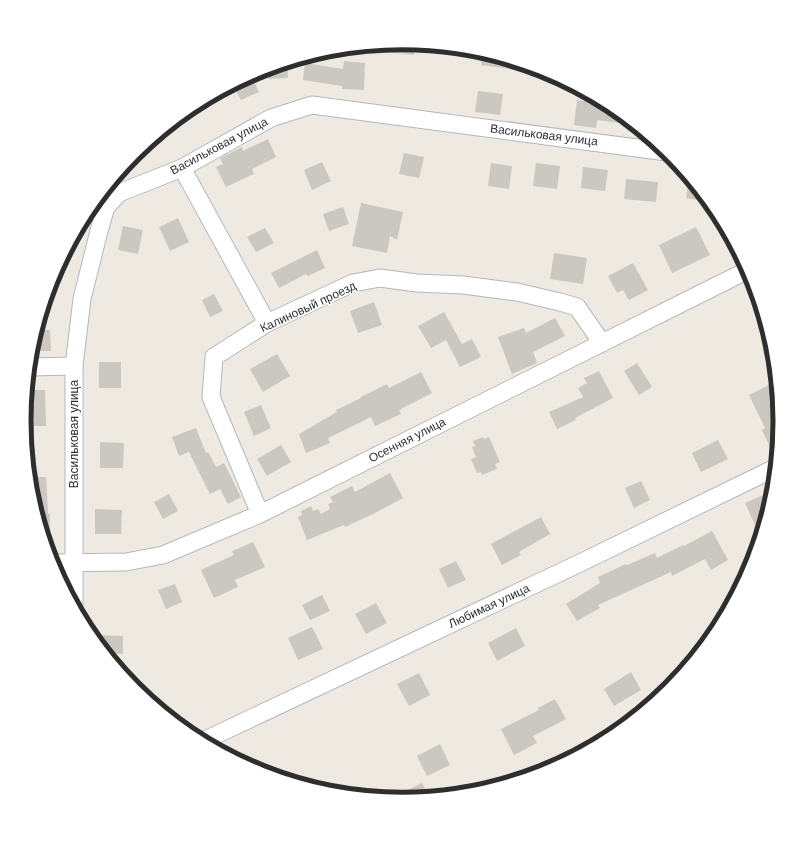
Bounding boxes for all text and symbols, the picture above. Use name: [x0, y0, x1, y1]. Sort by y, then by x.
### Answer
street label: Васильковая улица: [167, 113, 271, 178]
street label: Васильковая улица: [489, 120, 599, 150]
street label: Калиновый проезд: [257, 278, 359, 336]
street label: Васильковая улица: [66, 380, 82, 488]
street label: Осенняя улица: [366, 414, 449, 466]
street label: Любимая улица: [446, 580, 533, 632]

